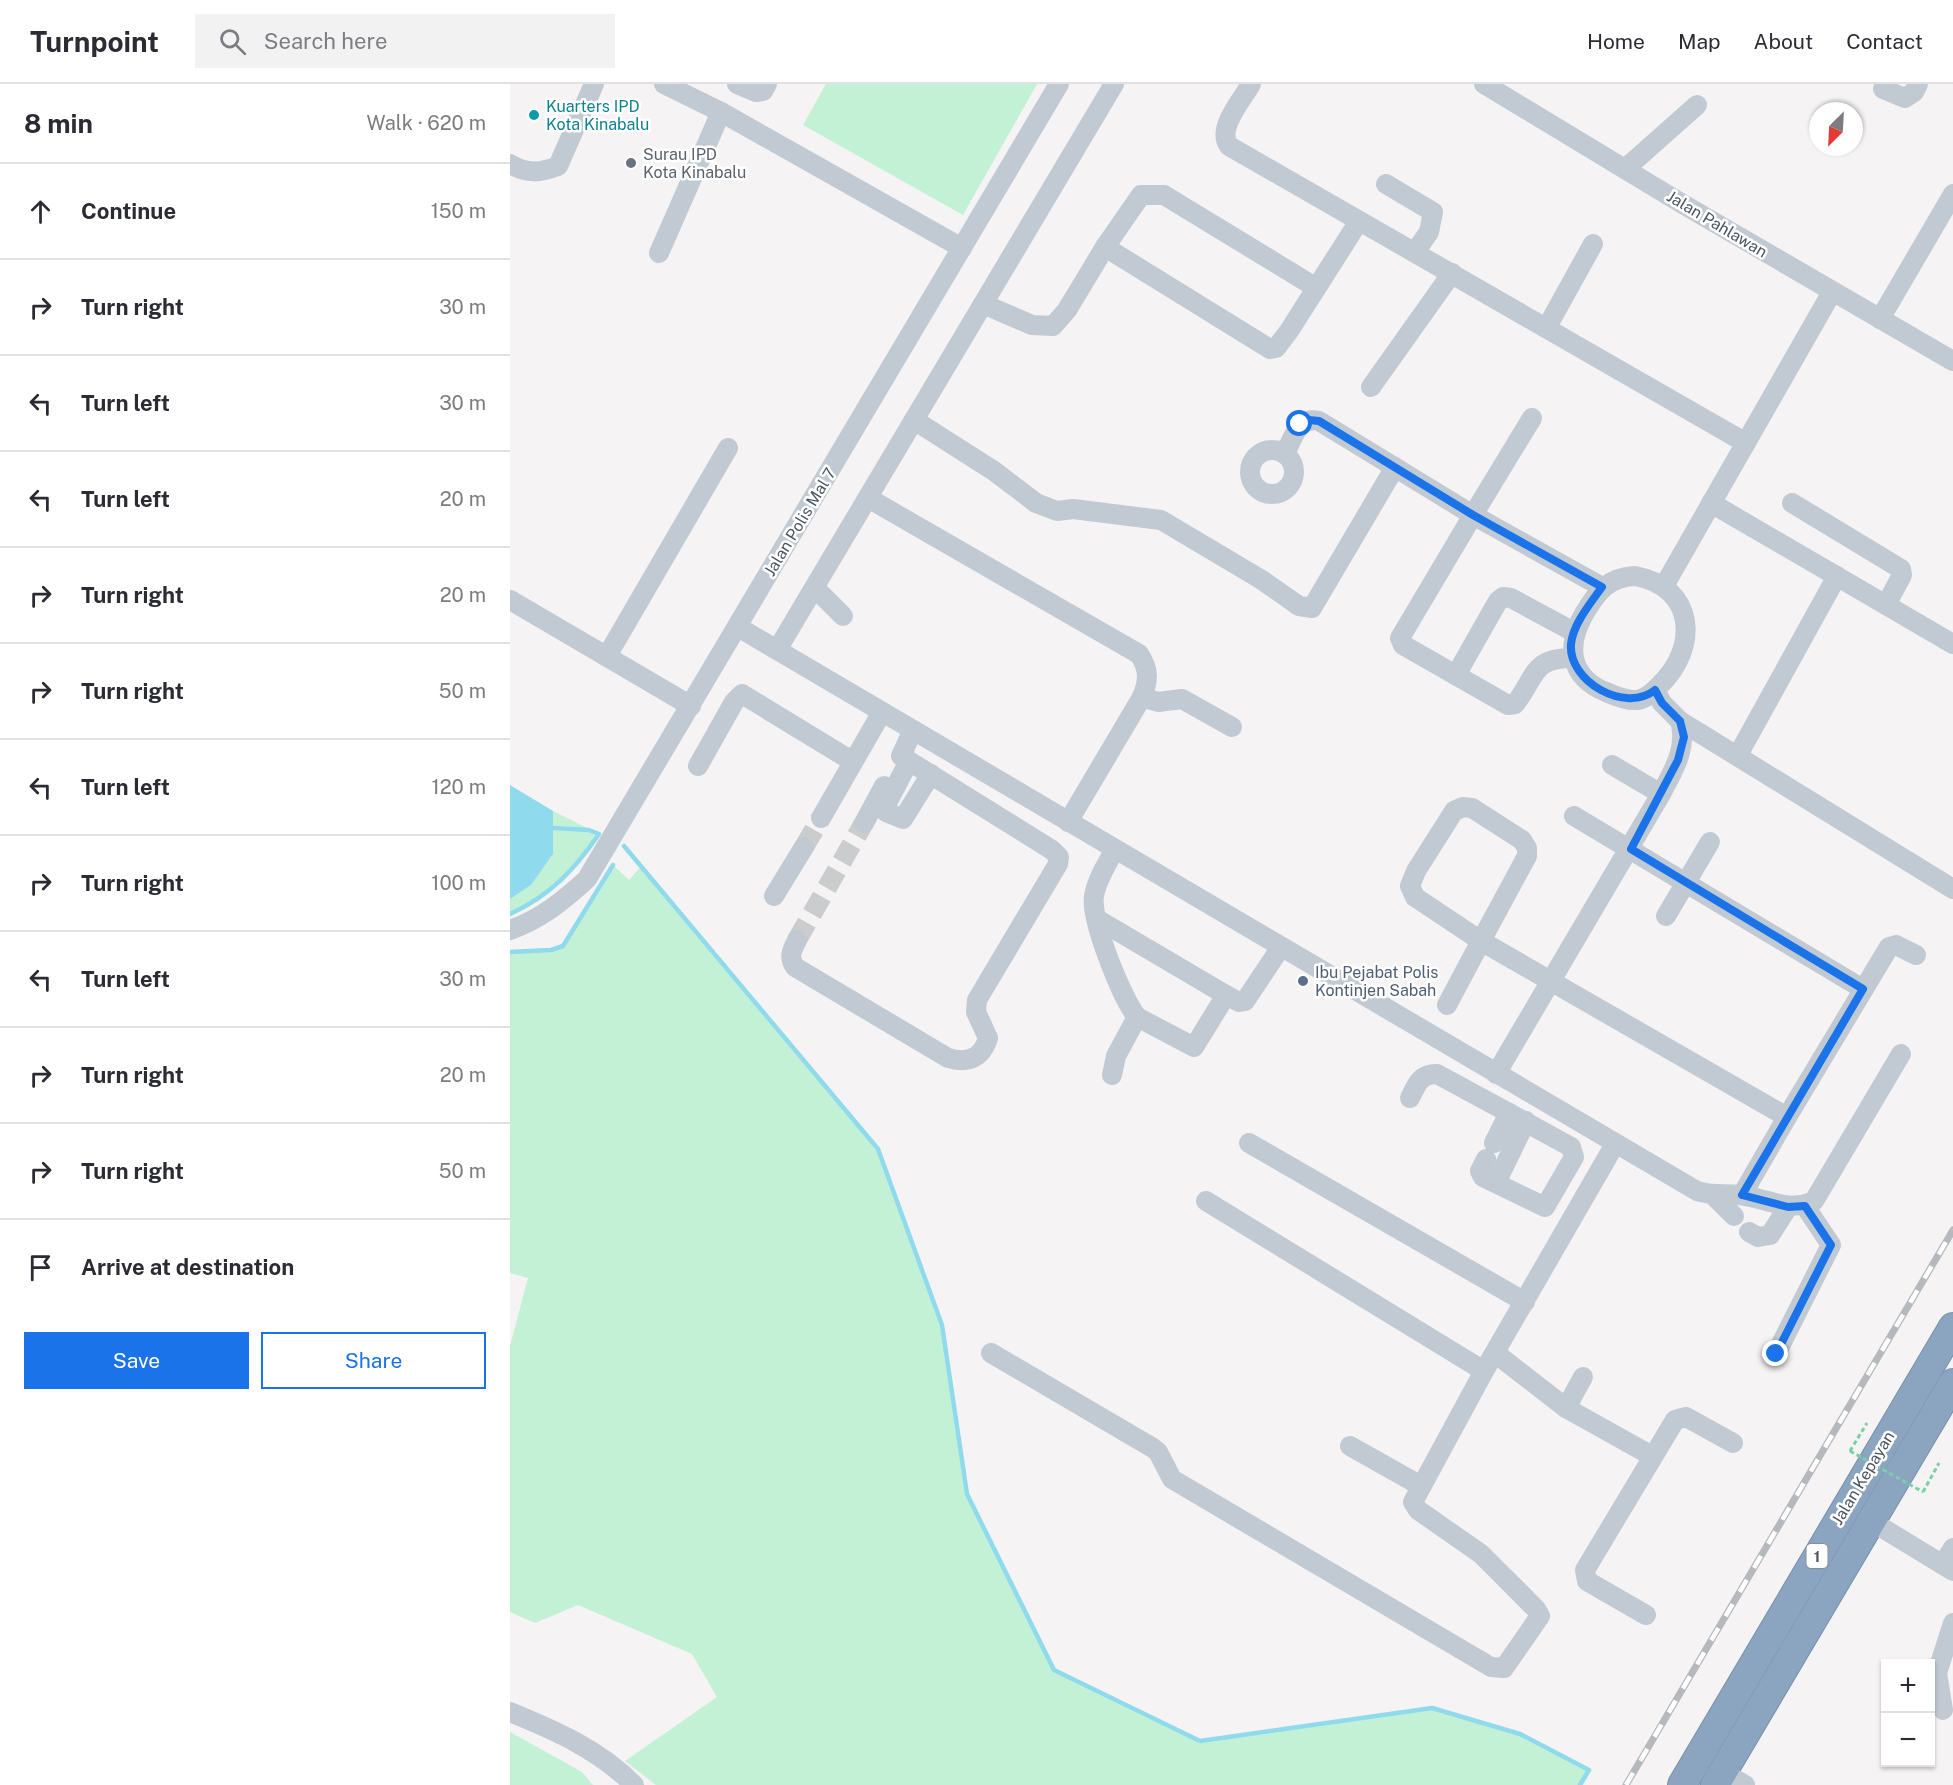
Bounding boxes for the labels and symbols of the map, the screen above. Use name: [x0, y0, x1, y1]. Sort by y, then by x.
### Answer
place label: Kuarters IPD Kota Kinabalu: [546, 97, 649, 134]
north arrow: [1809, 102, 1863, 156]
marker: Kuarters IPD Kota Kinabalu: [527, 108, 541, 122]
place label: Surau IPD Kota Kinabalu: [643, 145, 746, 182]
marker: Surau IPD Kota Kinabalu: [624, 156, 638, 170]
street label: Jalan Pahlawan: [1663, 187, 1771, 261]
route start: [1286, 410, 1312, 436]
street label: Jalan Polis Mal 7: [760, 464, 840, 580]
place label: Ibu Pejabat Polis Kontinjen Sabah: [1315, 963, 1438, 1000]
marker: Ibu Pejabat Polis Kontinjen Sabah: [1296, 974, 1310, 988]
route end: [1762, 1340, 1788, 1366]
street label: Jalan Kepayan: [1828, 1428, 1898, 1528]
road number: 1: [1806, 1544, 1828, 1568]

